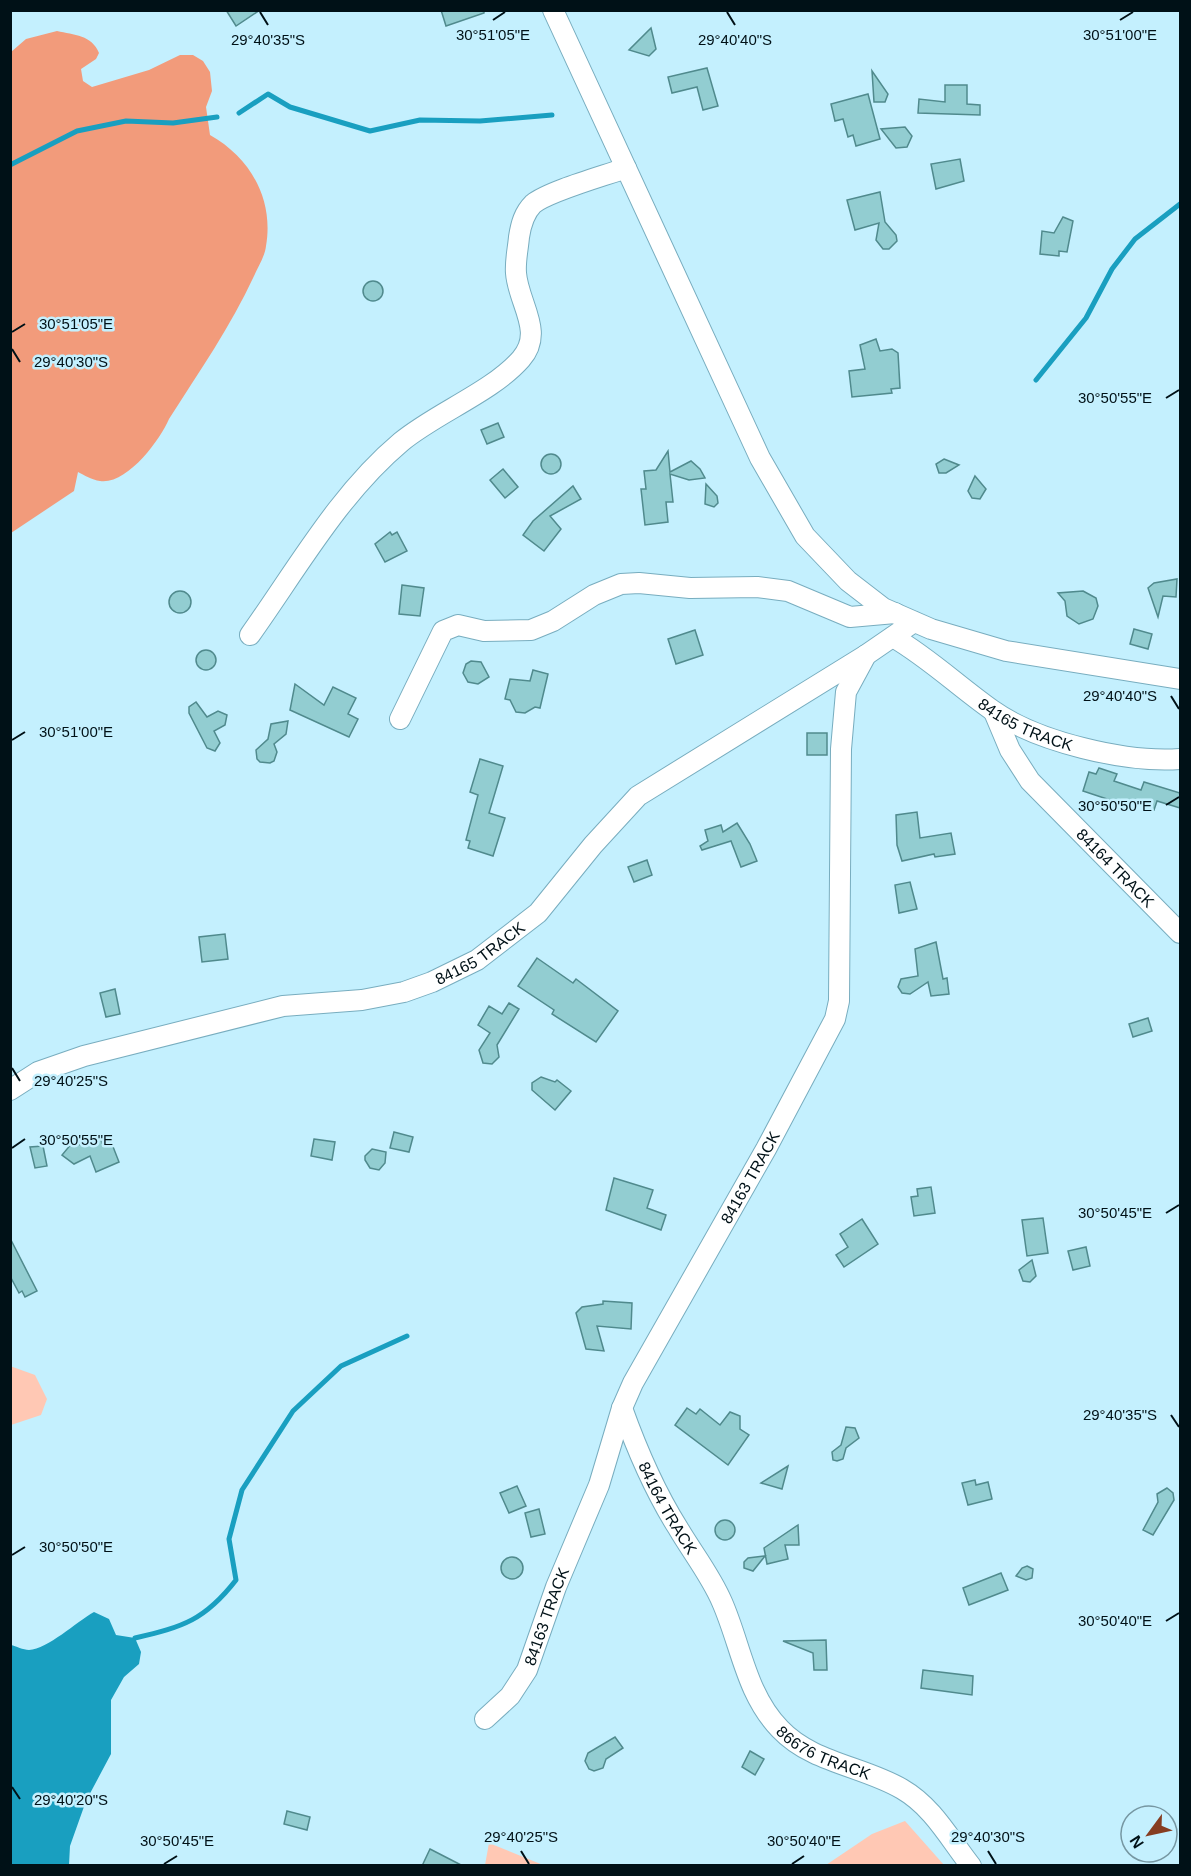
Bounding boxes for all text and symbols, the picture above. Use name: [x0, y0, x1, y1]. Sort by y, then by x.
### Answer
text: 30°51'05"E: [456, 26, 530, 43]
text: 30°51'00"E: [1083, 26, 1157, 43]
text: 29°40'35"S: [231, 31, 305, 48]
text: 29°40'40"S: [698, 31, 772, 48]
text: 30°51'05"E: [39, 315, 113, 332]
text: 29°40'30"S: [34, 353, 108, 370]
text: 30°50'55"E: [1078, 389, 1152, 406]
text: 29°40'40"S: [1083, 687, 1157, 704]
street label: 84165 TRACK: [975, 695, 1075, 754]
text: 30°51'00"E: [39, 723, 113, 740]
text: 30°50'50"E: [1078, 797, 1152, 814]
street label: 84164 TRACK: [1073, 825, 1158, 911]
street label: 84165 TRACK: [433, 918, 528, 988]
text: 29°40'25"S: [34, 1072, 108, 1089]
street label: 84163 TRACK: [718, 1128, 783, 1226]
text: 30°50'55"E: [39, 1131, 113, 1148]
text: 30°50'45"E: [1078, 1204, 1152, 1221]
text: 29°40'35"S: [1083, 1406, 1157, 1423]
street label: 84164 TRACK: [635, 1459, 700, 1558]
text: 30°50'50"E: [39, 1538, 113, 1555]
street label: 84163 TRACK: [521, 1565, 572, 1668]
text: 30°50'40"E: [1078, 1612, 1152, 1629]
street label: 86676 TRACK: [773, 1723, 873, 1783]
text: 29°40'20"S: [34, 1791, 108, 1808]
north arrow: [1119, 1804, 1179, 1864]
text: 29°40'25"S: [484, 1828, 558, 1845]
text: 29°40'30"S: [951, 1828, 1025, 1845]
text: 30°50'45"E: [140, 1832, 214, 1849]
text: 30°50'40"E: [767, 1832, 841, 1849]
text: N: [1127, 1832, 1147, 1851]

